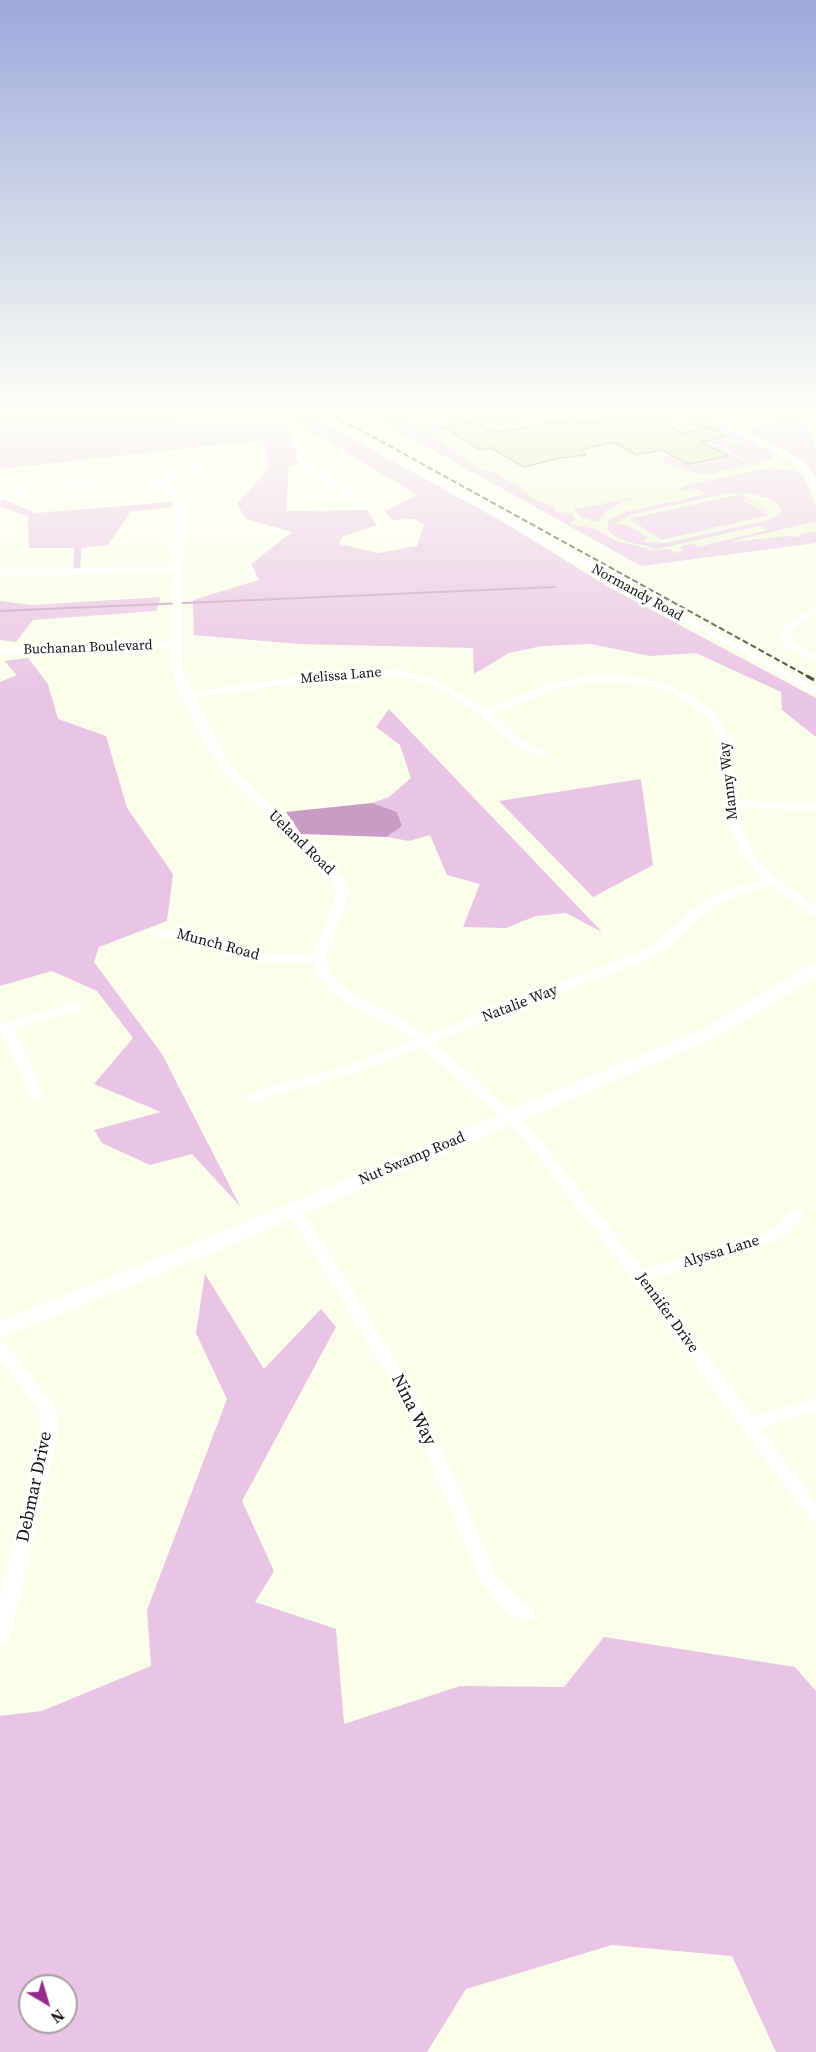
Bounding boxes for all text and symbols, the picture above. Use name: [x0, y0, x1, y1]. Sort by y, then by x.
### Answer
street label: Normandy Road: [588, 561, 686, 625]
street label: Buchanan Boulevard: [23, 637, 153, 659]
street label: Melissa Lane: [300, 664, 382, 688]
street label: Manny Way: [716, 741, 742, 821]
street label: Ueland Road: [264, 807, 338, 879]
street label: Munch Road: [175, 925, 261, 965]
street label: Natalie Way: [480, 981, 560, 1027]
street label: Nut Swamp Road: [356, 1129, 468, 1189]
street label: Alyssa Lane: [680, 1232, 762, 1272]
street label: Jennifer Drive: [632, 1270, 702, 1356]
street label: Nina Way: [386, 1371, 440, 1449]
street label: Debmar Drive: [13, 1430, 57, 1544]
north arrow: [18, 1974, 78, 2034]
text: N: [46, 2004, 69, 2029]

